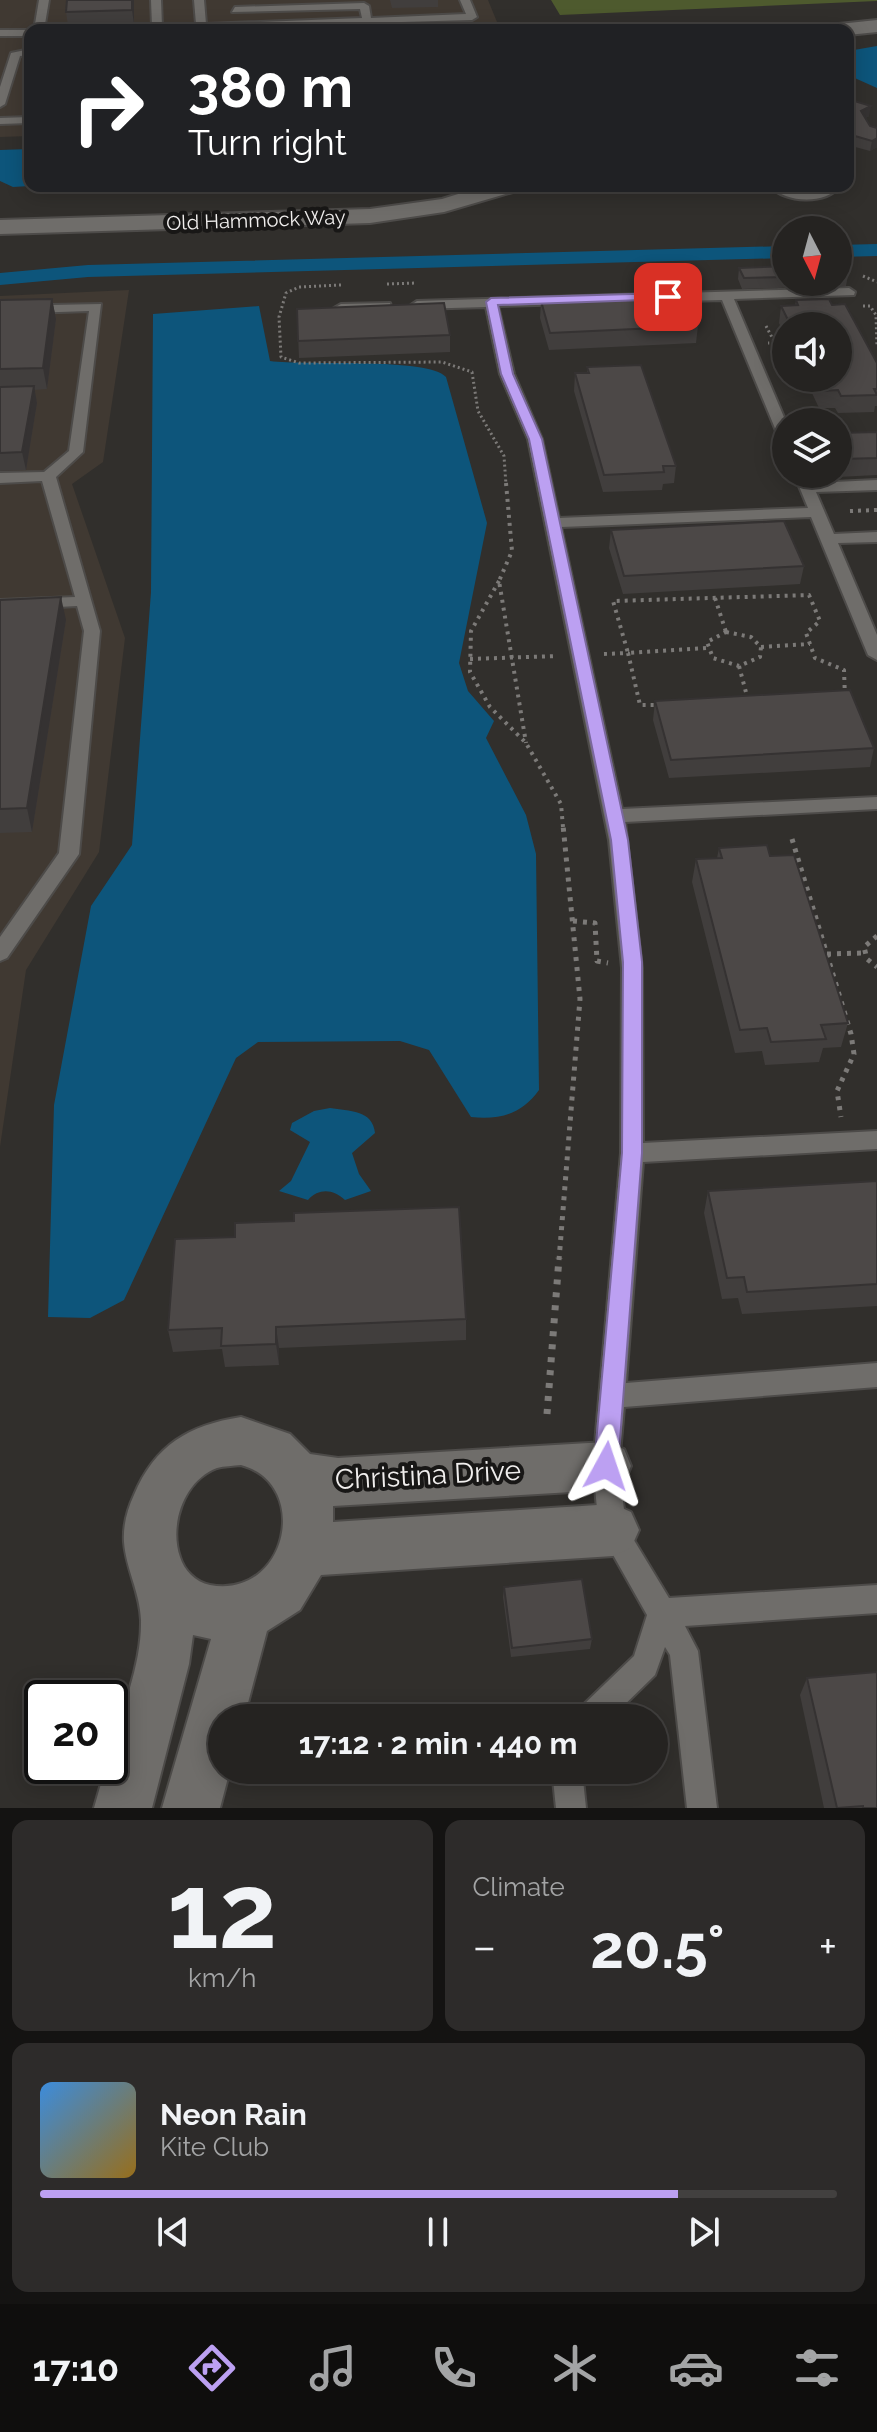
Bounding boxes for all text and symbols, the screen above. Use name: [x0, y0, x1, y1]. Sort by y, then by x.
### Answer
text: 380 m: [188, 54, 353, 120]
icon: right: [56, 56, 160, 160]
text: Turn right: [188, 121, 347, 163]
street label: Old Hammock Way: [166, 205, 346, 235]
north arrow: [772, 216, 852, 296]
map controls: [772, 216, 852, 488]
pin: [634, 263, 702, 331]
icon: arrive: [646, 275, 690, 319]
button: sound: [772, 312, 852, 392]
button: layers: [772, 408, 852, 488]
position arrow: [564, 1424, 648, 1508]
street label: Christina Drive: [334, 1454, 522, 1496]
speed limit sign: 20: [24, 1680, 128, 1784]
text: 17:12 · 2 min · 440 m: [299, 1726, 577, 1761]
text: 12: [167, 1850, 277, 1972]
text: Climate: [473, 1872, 565, 1902]
text: 20.5°: [590, 1912, 725, 1982]
text: −: [473, 1921, 496, 1972]
text: +: [819, 1921, 837, 1972]
text: km/h: [188, 1963, 257, 1993]
text: Neon Rain: [160, 2097, 307, 2132]
text: Kite Club: [160, 2132, 269, 2162]
icon: previous: [151, 2210, 195, 2254]
icon: pause: [416, 2210, 460, 2254]
icon: next: [682, 2210, 726, 2254]
icon: directions: [184, 2340, 240, 2396]
icon: music: [305, 2340, 361, 2396]
icon: phone: [426, 2340, 482, 2396]
icon: climate: [547, 2340, 603, 2396]
icon: car: [668, 2340, 724, 2396]
icon: filters: [789, 2340, 845, 2396]
text: 17:10: [32, 2347, 119, 2389]

